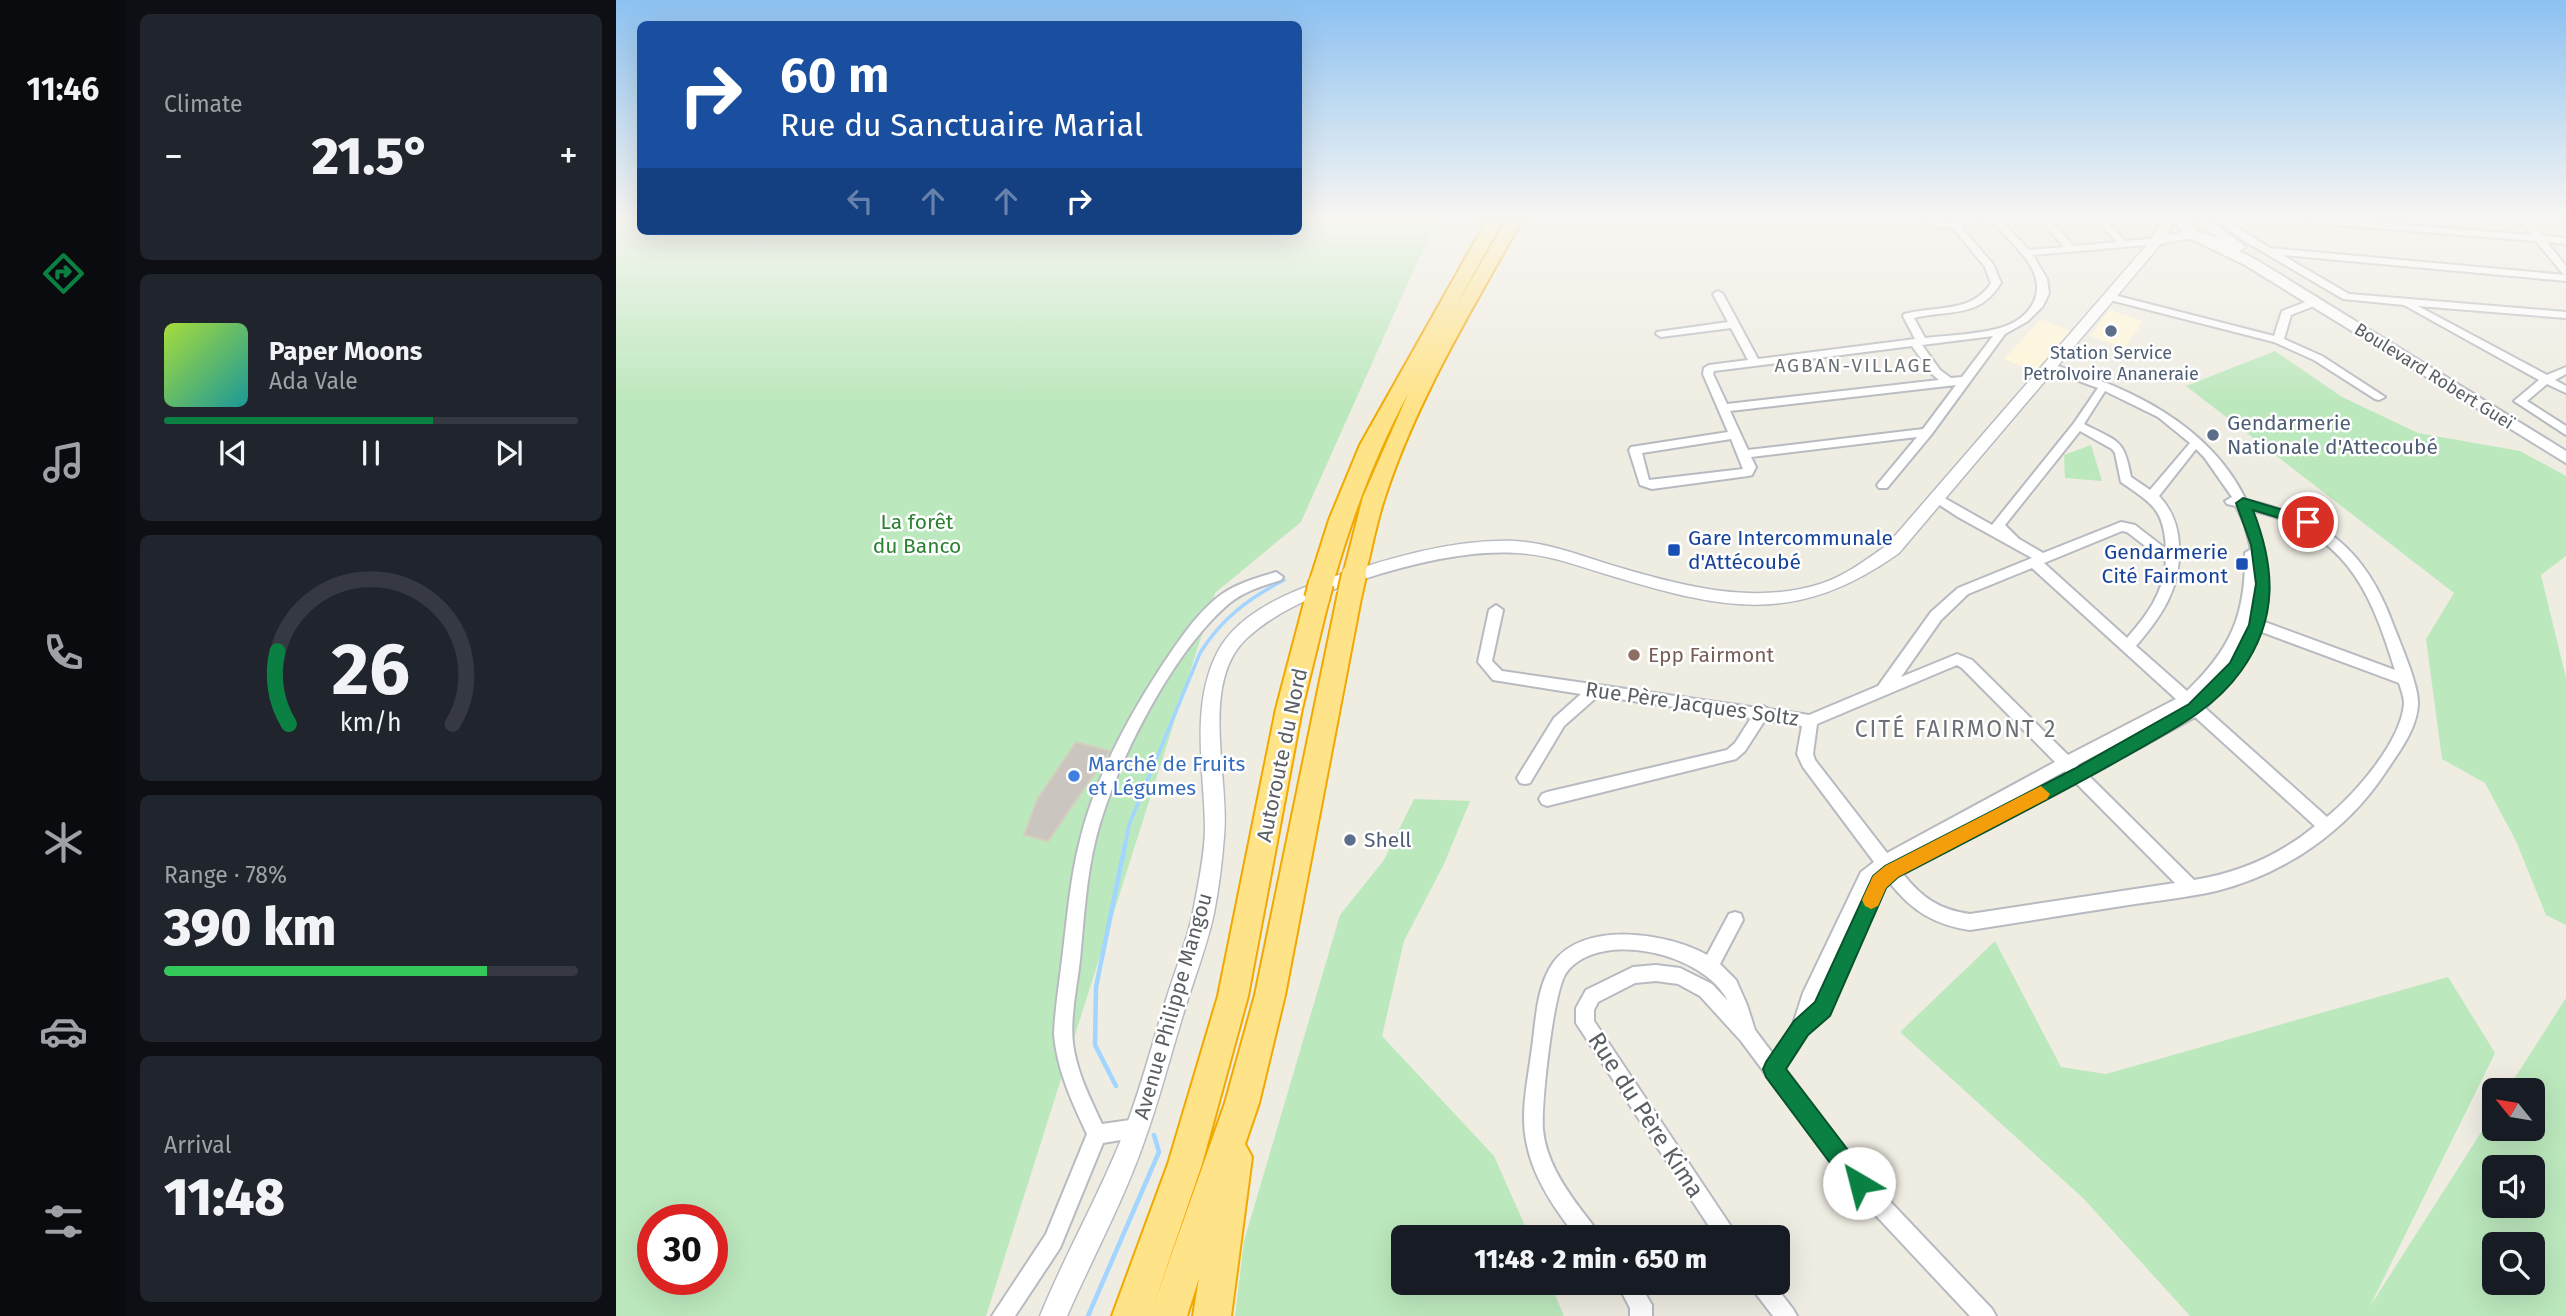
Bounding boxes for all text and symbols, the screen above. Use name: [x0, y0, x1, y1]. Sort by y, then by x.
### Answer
text: 60 m: [780, 46, 889, 105]
icon: right: [665, 49, 756, 140]
text: 11:46: [27, 70, 99, 108]
text: Climate: [164, 90, 243, 118]
text: Rue du Sanctuaire Marial: [780, 106, 1143, 144]
text: 21.5°: [312, 125, 430, 188]
text: −: [164, 133, 183, 179]
text: +: [559, 133, 578, 179]
icon: left: [841, 182, 879, 220]
icon: ahead: [914, 182, 952, 220]
icon: ahead: [987, 182, 1025, 220]
icon: right: [1060, 182, 1098, 220]
icon: directions: [39, 249, 88, 298]
street label: Boulevard Robert Gueï: [2350, 318, 2519, 434]
marker: Station Service PetroIvoire Ananeraie: [2103, 323, 2119, 339]
text: Paper Moons: [269, 336, 422, 367]
place label: Station Service PetroIvoire Ananeraie: [2023, 342, 2199, 385]
district label: AGBAN-VILLAGE: [1774, 354, 1934, 377]
text: Ada Vale: [269, 367, 358, 395]
place label: Gendarmerie Nationale d'Attecoubé: [2227, 410, 2438, 460]
marker: Gendarmerie Nationale d'Attecoubé: [2205, 427, 2221, 443]
icon: previous: [214, 434, 252, 472]
icon: pause: [352, 434, 390, 472]
icon: next: [490, 434, 528, 472]
icon: music: [39, 438, 88, 487]
pin: [2278, 492, 2338, 552]
icon: arrive: [2289, 503, 2327, 541]
park label: La forêt du Banco: [873, 509, 961, 559]
place label: Gare Intercommunale d'Attécoubé: [1688, 525, 1893, 575]
place label: Gendarmerie Cité Fairmont: [2101, 539, 2228, 589]
marker: Gare Intercommunale d'Attécoubé: [1666, 542, 1682, 558]
marker: Gendarmerie Cité Fairmont: [2234, 556, 2250, 572]
text: 26: [332, 626, 410, 713]
icon: phone: [39, 628, 88, 677]
place label: Epp Fairmont: [1648, 642, 1775, 668]
marker: Epp Fairmont: [1626, 647, 1642, 663]
street label: Autoroute du Nord: [1251, 666, 1313, 844]
street label: Rue Père Jacques Soltz: [1584, 676, 1800, 732]
text: km/h: [340, 708, 402, 738]
district label: CITÉ FAIRMONT 2: [1855, 714, 2057, 743]
place label: Marché de Fruits et Légumes: [1088, 751, 1246, 801]
marker: Marché de Fruits et Légumes: [1066, 768, 1082, 784]
icon: climate: [39, 818, 88, 867]
place label: Shell: [1364, 827, 1412, 853]
marker: Shell: [1342, 832, 1358, 848]
text: Range · 78%: [164, 861, 287, 889]
street label: Avenue Philippe Mangou: [1128, 890, 1218, 1122]
text: 390 km: [164, 896, 336, 959]
icon: car: [39, 1007, 88, 1056]
street label: Rue du Père Kima: [1582, 1027, 1710, 1203]
north arrow: [2482, 1078, 2544, 1141]
map controls: [2482, 1078, 2545, 1295]
text: Arrival: [164, 1131, 231, 1159]
position arrow: [1822, 1146, 1896, 1220]
button: sound: [2482, 1155, 2545, 1218]
text: 11:48: [164, 1166, 285, 1229]
icon: filters: [39, 1197, 88, 1246]
speed limit sign: 30: [637, 1204, 728, 1295]
button: search: [2482, 1232, 2545, 1295]
text: 11:48 · 2 min · 650 m: [1474, 1244, 1707, 1275]

